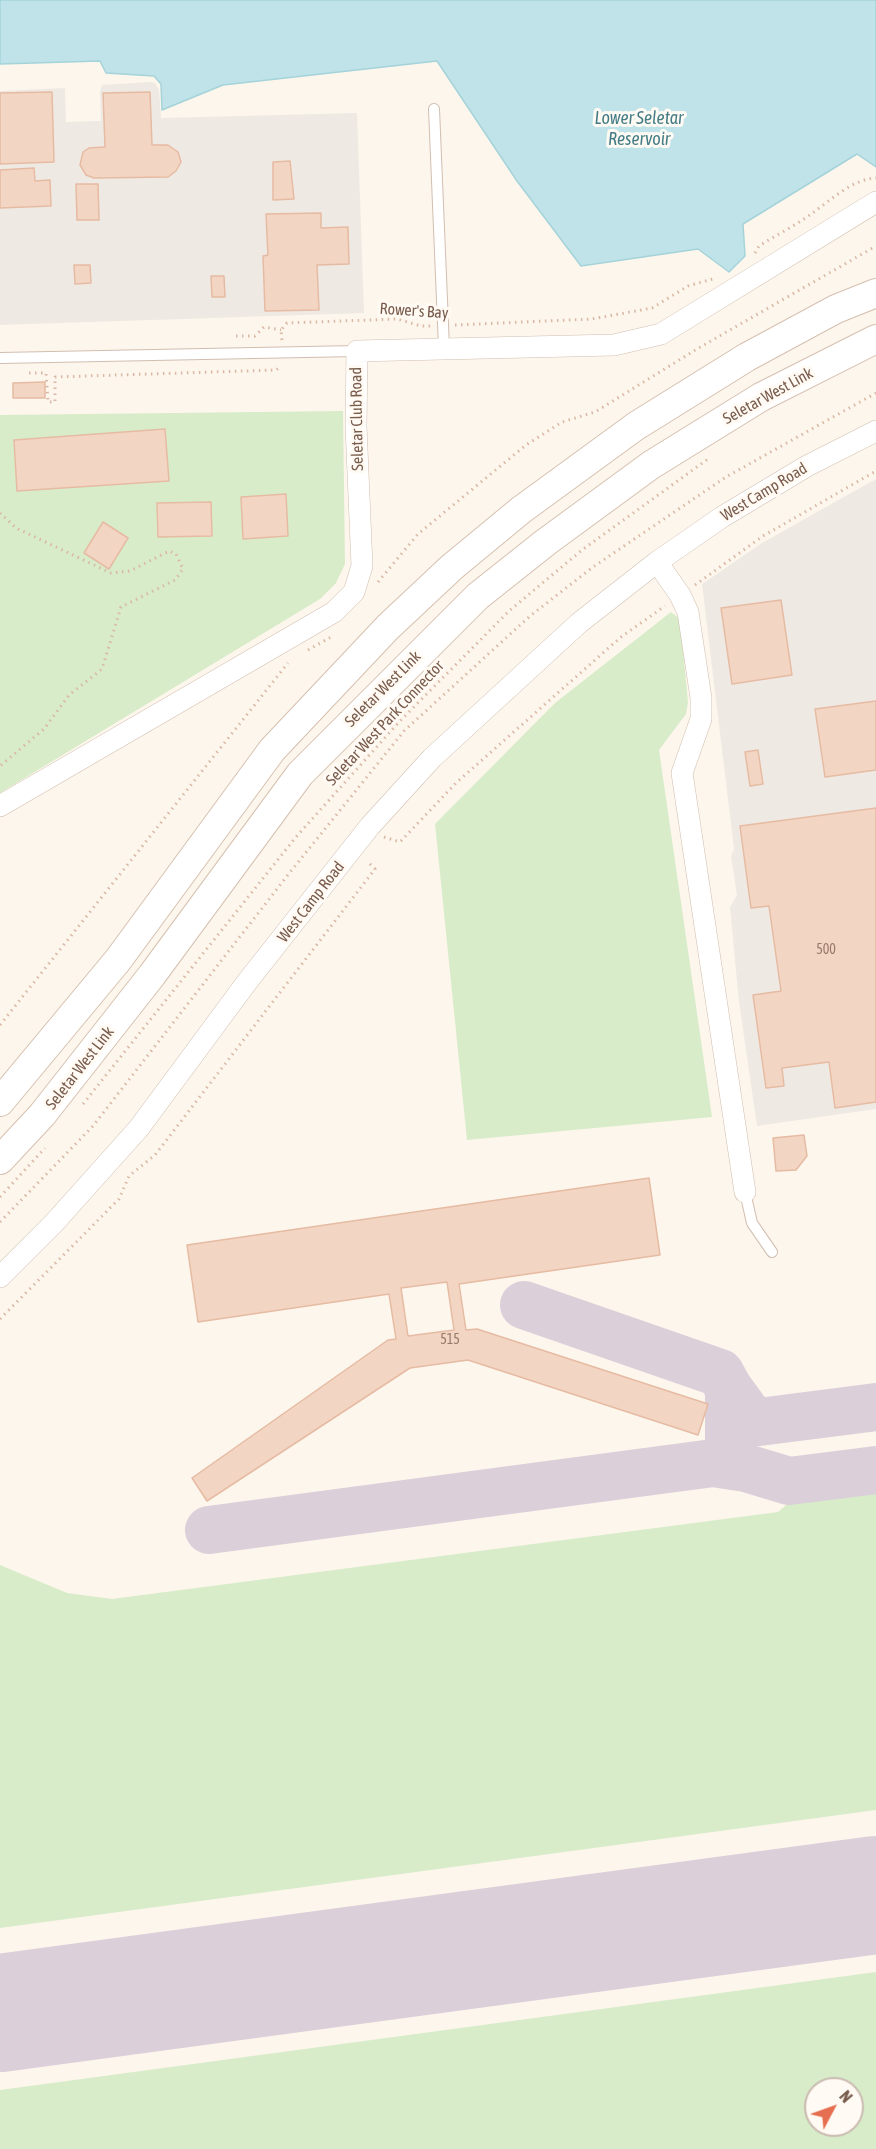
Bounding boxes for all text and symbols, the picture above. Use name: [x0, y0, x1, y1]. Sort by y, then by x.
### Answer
water label: Lower Seletar Reservoir: [595, 107, 683, 150]
street label: Rower's Bay: [379, 299, 449, 323]
street label: Seletar West Link: [720, 363, 816, 429]
street label: Seletar Club Road: [346, 367, 368, 471]
street label: West Camp Road: [717, 459, 811, 525]
street label: Seletar West Link: [341, 647, 425, 731]
street label: Seletar West Park Connector: [322, 656, 448, 790]
street label: West Camp Road: [273, 858, 349, 946]
house number: 500: [816, 942, 836, 958]
street label: Seletar West Link: [42, 1023, 118, 1113]
house number: 515: [440, 1332, 460, 1348]
north arrow: [804, 2077, 864, 2137]
text: N: [836, 2087, 856, 2106]

